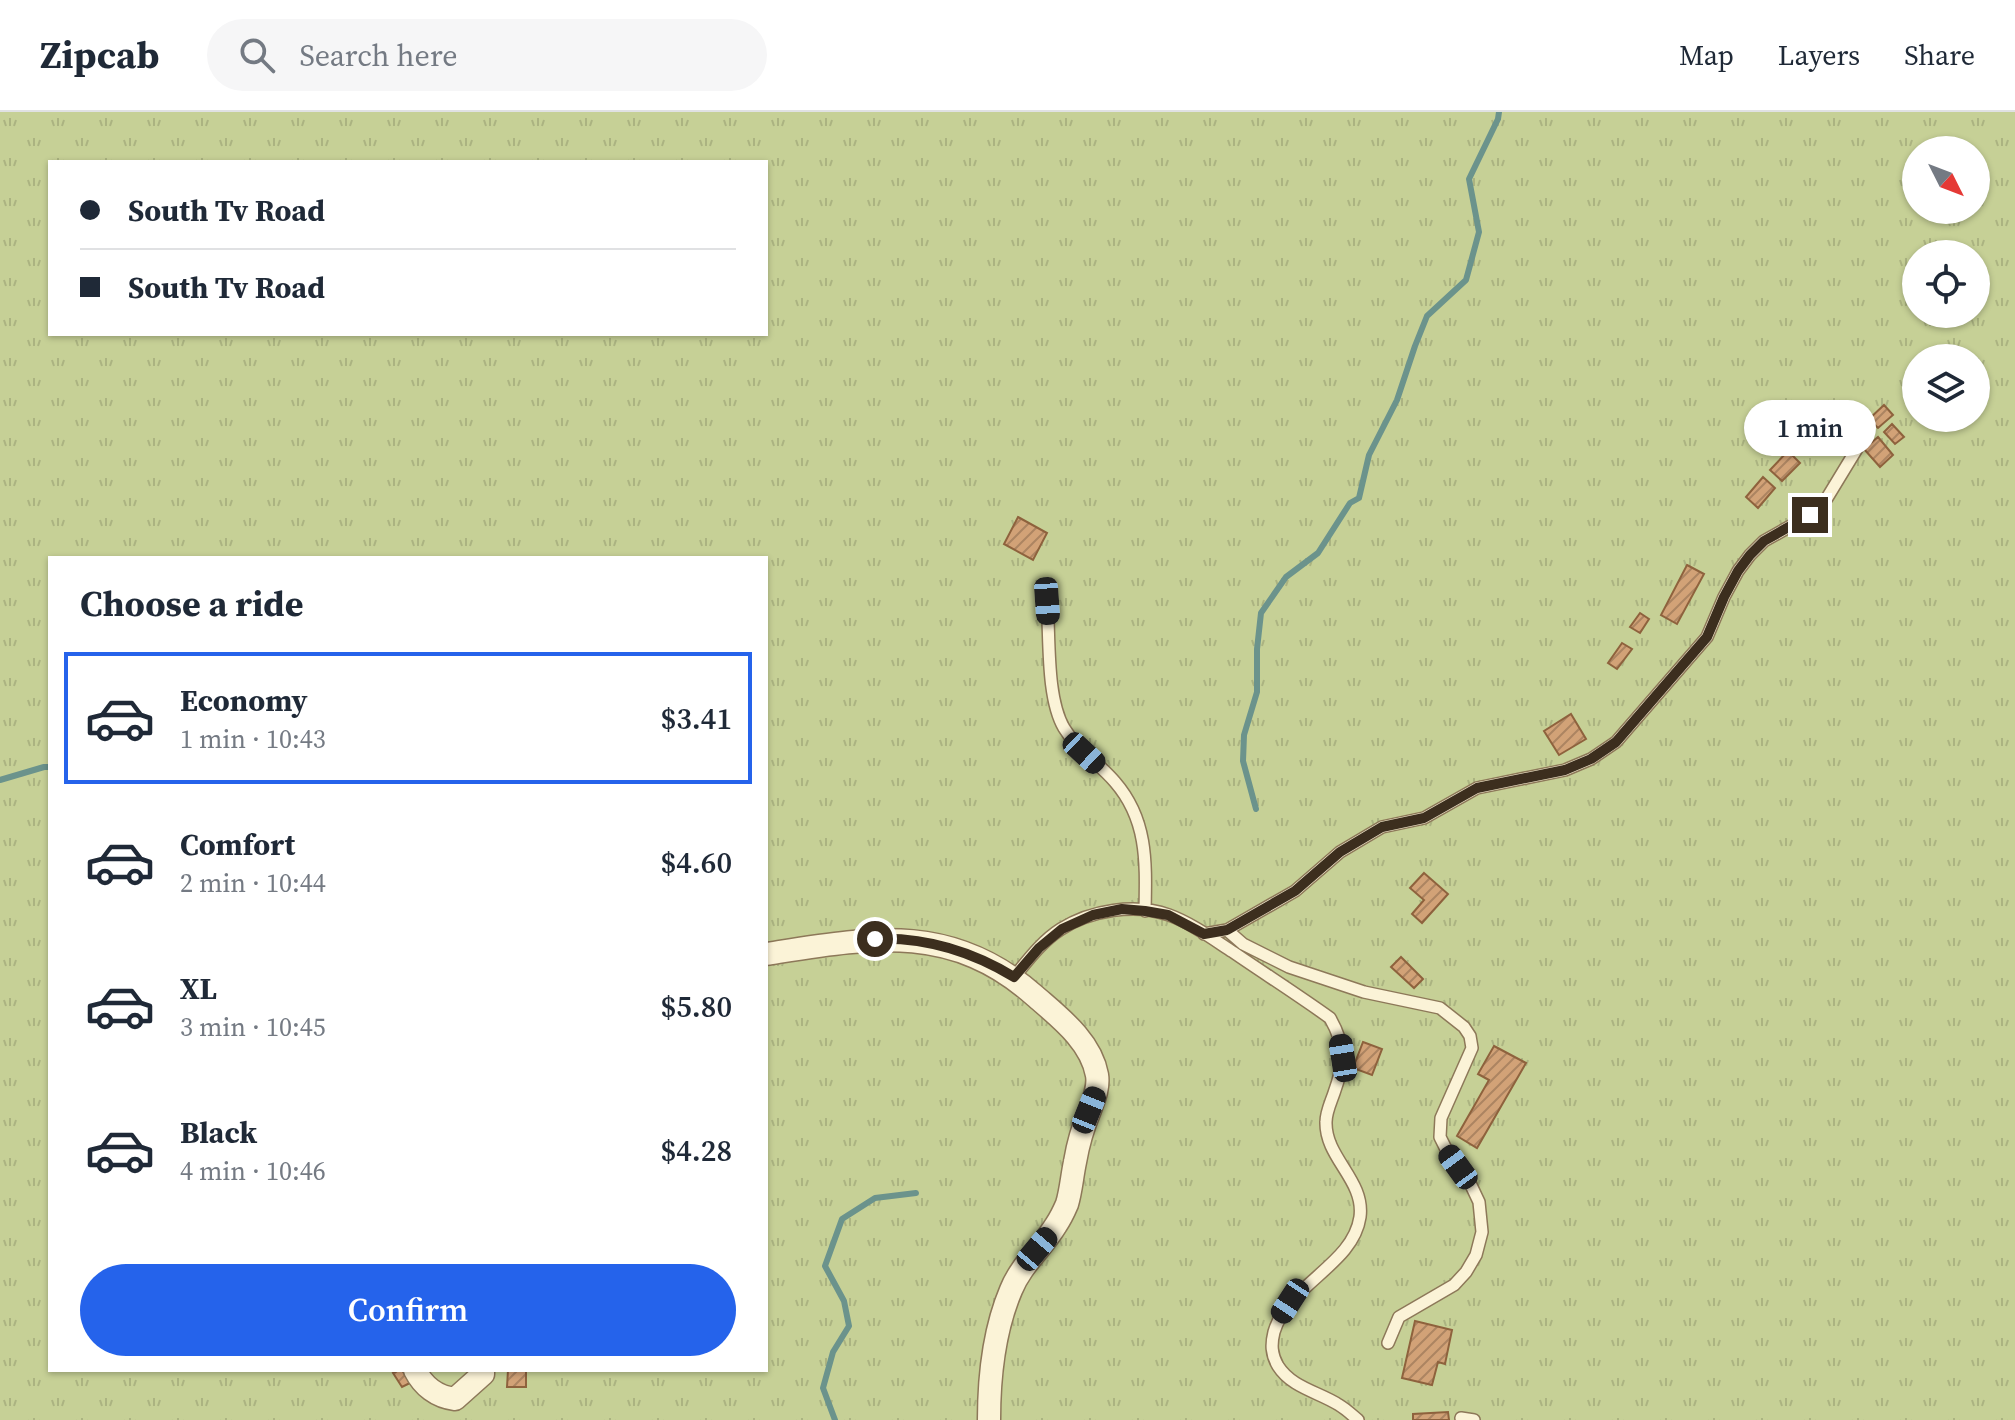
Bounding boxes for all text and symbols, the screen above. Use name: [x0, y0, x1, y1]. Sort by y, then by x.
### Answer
search box: [207, 19, 767, 91]
text: Zipcab: [40, 29, 159, 81]
icon: search: [235, 33, 279, 77]
text: Search here: [299, 35, 458, 76]
text: Map: [1679, 36, 1734, 74]
text: Layers: [1778, 36, 1860, 74]
text: Share: [1904, 36, 1975, 74]
north arrow: [1902, 136, 1990, 224]
map controls: [1902, 136, 1990, 432]
text: South Tv Road: [128, 190, 325, 231]
button: locate: [1902, 240, 1990, 328]
text: South Tv Road: [128, 267, 325, 308]
button: layers: [1902, 344, 1990, 432]
callout: 1 min: [1744, 399, 1876, 455]
text: 1 min: [1777, 410, 1843, 446]
route end: [1792, 497, 1828, 533]
car: [1033, 576, 1061, 626]
text: Choose a ride: [80, 579, 303, 628]
text: Economy: [180, 680, 308, 721]
icon: car: [84, 682, 156, 754]
text: $3.41: [661, 698, 732, 739]
text: 1 min · 10:43: [180, 721, 326, 757]
car: [1058, 728, 1110, 778]
text: Comfort: [180, 824, 295, 865]
icon: car: [84, 826, 156, 898]
text: $4.60: [661, 842, 732, 883]
text: 2 min · 10:44: [180, 865, 326, 901]
route start: [857, 921, 893, 957]
text: XL: [180, 968, 217, 1009]
icon: car: [84, 970, 156, 1042]
text: $5.80: [661, 986, 732, 1027]
text: 3 min · 10:45: [180, 1009, 326, 1045]
car: [1327, 1032, 1359, 1084]
car: [1069, 1083, 1109, 1137]
text: Black: [180, 1112, 257, 1153]
icon: car: [84, 1114, 156, 1186]
text: $4.28: [661, 1130, 732, 1171]
car: [1434, 1141, 1482, 1193]
text: 4 min · 10:46: [180, 1153, 326, 1189]
car: [1012, 1223, 1062, 1275]
button: Confirm: [80, 1264, 736, 1356]
car: [1267, 1274, 1313, 1328]

